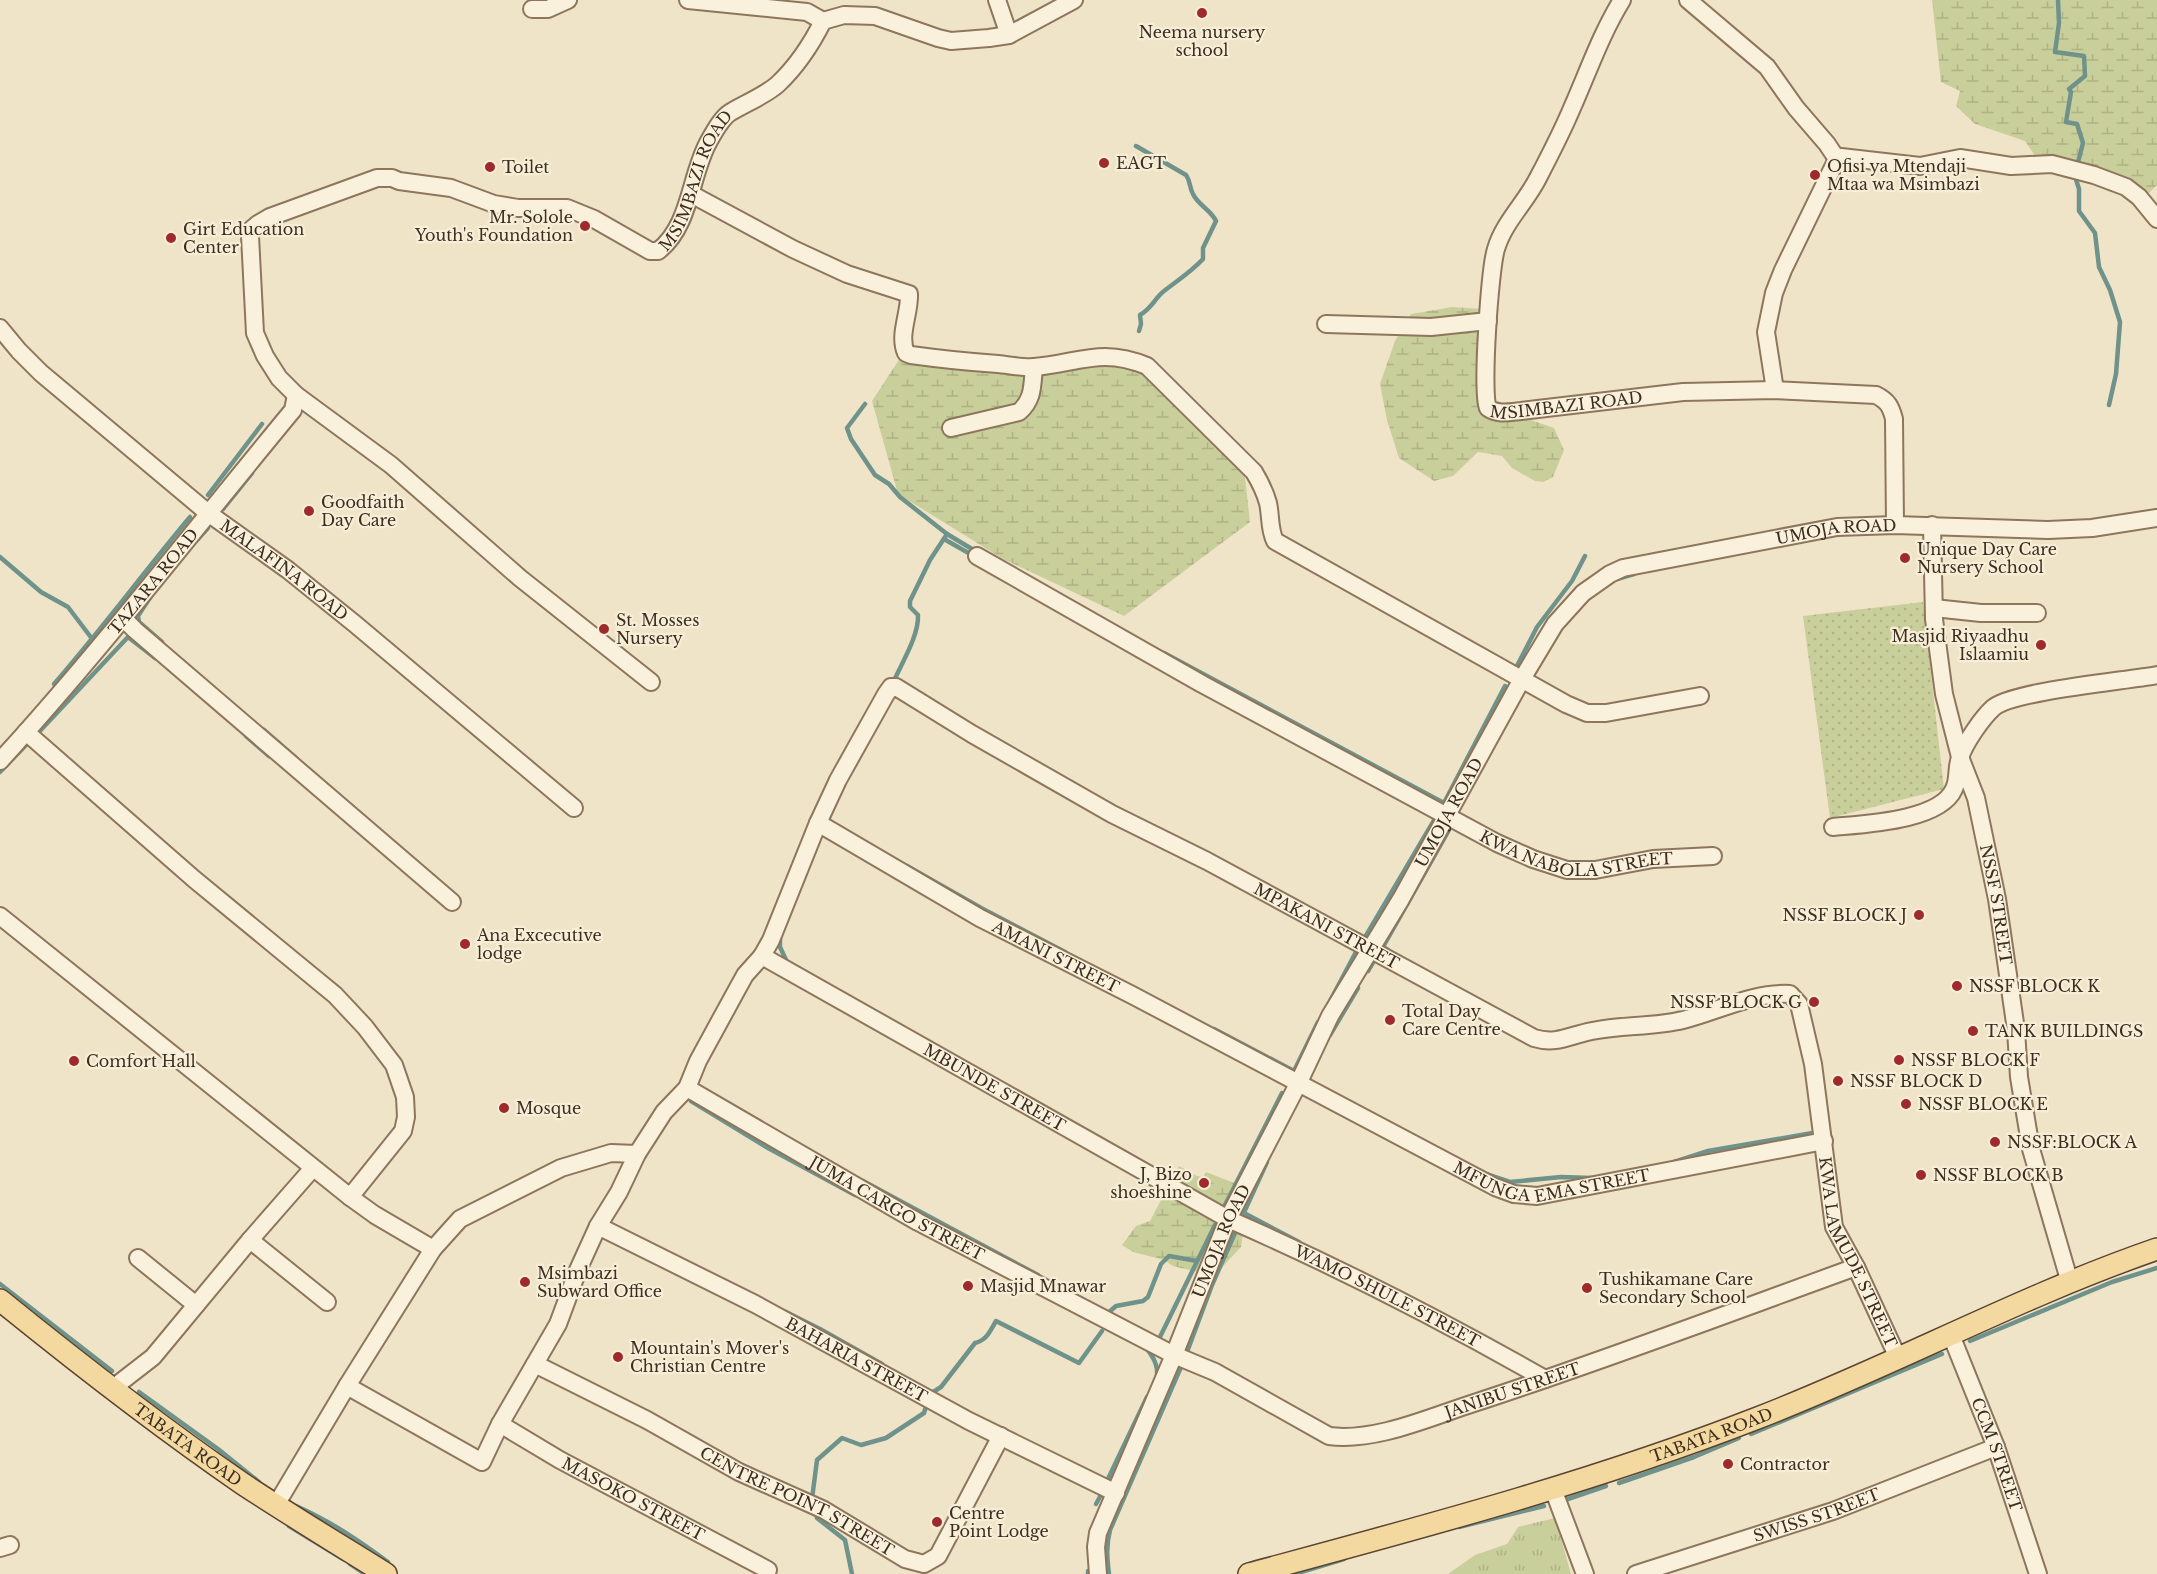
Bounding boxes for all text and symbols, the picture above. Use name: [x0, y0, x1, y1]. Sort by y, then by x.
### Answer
marker: Neema nursery school: [1195, 6, 1209, 20]
place label: Neema nursery school: [1139, 22, 1266, 60]
street label: MSIMBAZI ROAD: [654, 106, 736, 255]
place label: EAGT: [1116, 153, 1166, 173]
marker: EAGT: [1097, 156, 1111, 170]
place label: Ofisi ya Mtendaji Mtaa wa Msimbazi: [1827, 156, 1980, 194]
place label: Toilet: [502, 157, 549, 177]
marker: Toilet: [483, 160, 497, 174]
marker: Ofisi ya Mtendaji Mtaa wa Msimbazi: [1808, 168, 1822, 182]
place label: Mr. Solole Youth's Foundation: [414, 207, 573, 245]
place label: Girt Education Center: [183, 219, 304, 257]
marker: Mr. Solole Youth's Foundation: [578, 219, 592, 233]
marker: Girt Education Center: [164, 231, 178, 245]
street label: MSIMBAZI ROAD: [1489, 387, 1644, 423]
place label: Goodfaith Day Care: [321, 492, 405, 530]
marker: Goodfaith Day Care: [302, 504, 316, 518]
street label: MALAFINA ROAD: [216, 515, 352, 625]
street label: UMOJA ROAD: [1774, 515, 1897, 549]
street label: TAZARA ROAD: [104, 524, 202, 639]
place label: Unique Day Care Nursery School: [1917, 539, 2057, 577]
marker: Unique Day Care Nursery School: [1898, 551, 1912, 565]
place label: St. Mosses Nursery: [616, 610, 700, 648]
marker: St. Mosses Nursery: [597, 622, 611, 636]
place label: Masjid Riyaadhu Islaamiu: [1891, 626, 2029, 664]
marker: Masjid Riyaadhu Islaamiu: [2034, 638, 2048, 652]
street label: UMOJA ROAD: [1410, 754, 1487, 871]
street label: KWA NABOLA STREET: [1476, 826, 1673, 882]
street label: NSSF STREET: [1976, 842, 2016, 966]
street label: MPAKANI STREET: [1251, 878, 1403, 973]
place label: NSSF BLOCK J: [1783, 905, 1907, 925]
marker: NSSF BLOCK J: [1912, 908, 1926, 922]
street label: AMANI STREET: [988, 916, 1123, 997]
place label: Ana Excecutive lodge: [476, 925, 602, 963]
marker: Ana Excecutive lodge: [458, 937, 472, 951]
place label: NSSF BLOCK K: [1969, 976, 2100, 996]
marker: NSSF BLOCK K: [1950, 979, 1964, 993]
place label: NSSF BLOCK G: [1670, 992, 1802, 1012]
marker: NSSF BLOCK G: [1807, 995, 1821, 1009]
place label: Total Day Care Centre: [1402, 1001, 1501, 1039]
marker: Total Day Care Centre: [1383, 1013, 1397, 1027]
place label: TANK BUILDINGS: [1985, 1021, 2143, 1041]
marker: TANK BUILDINGS: [1966, 1024, 1980, 1038]
street label: MBUNDE STREET: [920, 1039, 1069, 1135]
place label: NSSF BLOCK F: [1911, 1050, 2040, 1070]
place label: Comfort Hall: [86, 1051, 196, 1071]
marker: NSSF BLOCK F: [1892, 1053, 1906, 1067]
marker: Comfort Hall: [67, 1054, 81, 1068]
place label: NSSF BLOCK D: [1850, 1071, 1982, 1091]
marker: NSSF BLOCK D: [1831, 1074, 1845, 1088]
place label: NSSF BLOCK E: [1918, 1094, 2048, 1114]
marker: NSSF BLOCK E: [1899, 1097, 1913, 1111]
place label: Mosque: [516, 1098, 581, 1118]
marker: Mosque: [497, 1101, 511, 1115]
place label: NSSF:BLOCK A: [2007, 1132, 2138, 1152]
marker: NSSF:BLOCK A: [1988, 1135, 2002, 1149]
street label: JUMA CARGO STREET: [804, 1150, 988, 1265]
street label: KWA LAMUDE STREET: [1815, 1156, 1902, 1350]
street label: MFUNGA EMA STREET: [1450, 1157, 1652, 1206]
place label: J, Bizo shoeshine: [1110, 1164, 1192, 1202]
place label: NSSF BLOCK B: [1933, 1165, 2063, 1185]
marker: NSSF BLOCK B: [1914, 1168, 1928, 1182]
marker: J, Bizo shoeshine: [1197, 1176, 1211, 1190]
street label: UMOJA ROAD: [1188, 1181, 1254, 1301]
street label: WAMO SHULE STREET: [1290, 1240, 1484, 1351]
place label: Msimbazi Subward Office: [537, 1263, 662, 1301]
place label: Tushikamane Care Secondary School: [1599, 1269, 1753, 1307]
marker: Msimbazi Subward Office: [518, 1275, 532, 1289]
place label: Masjid Mnawar: [980, 1276, 1107, 1296]
marker: Masjid Mnawar: [961, 1279, 975, 1293]
marker: Tushikamane Care Secondary School: [1580, 1281, 1594, 1295]
street label: BAHARIA STREET: [782, 1313, 931, 1406]
place label: Mountain's Mover's Christian Centre: [630, 1338, 789, 1376]
marker: Mountain's Mover's Christian Centre: [611, 1350, 625, 1364]
street label: JANIBU STREET: [1440, 1358, 1583, 1423]
street label: CCM STREET: [1967, 1395, 2027, 1514]
street label: TABATA ROAD: [130, 1399, 246, 1490]
street label: TABATA ROAD: [1648, 1403, 1775, 1466]
street label: CENTRE POINT STREET: [697, 1442, 898, 1560]
street label: MASOKO STREET: [559, 1453, 708, 1545]
place label: Contractor: [1740, 1454, 1830, 1474]
marker: Contractor: [1721, 1457, 1735, 1471]
street label: SWISS STREET: [1751, 1484, 1883, 1546]
place label: Centre Point Lodge: [949, 1503, 1049, 1541]
marker: Centre Point Lodge: [930, 1515, 944, 1529]

